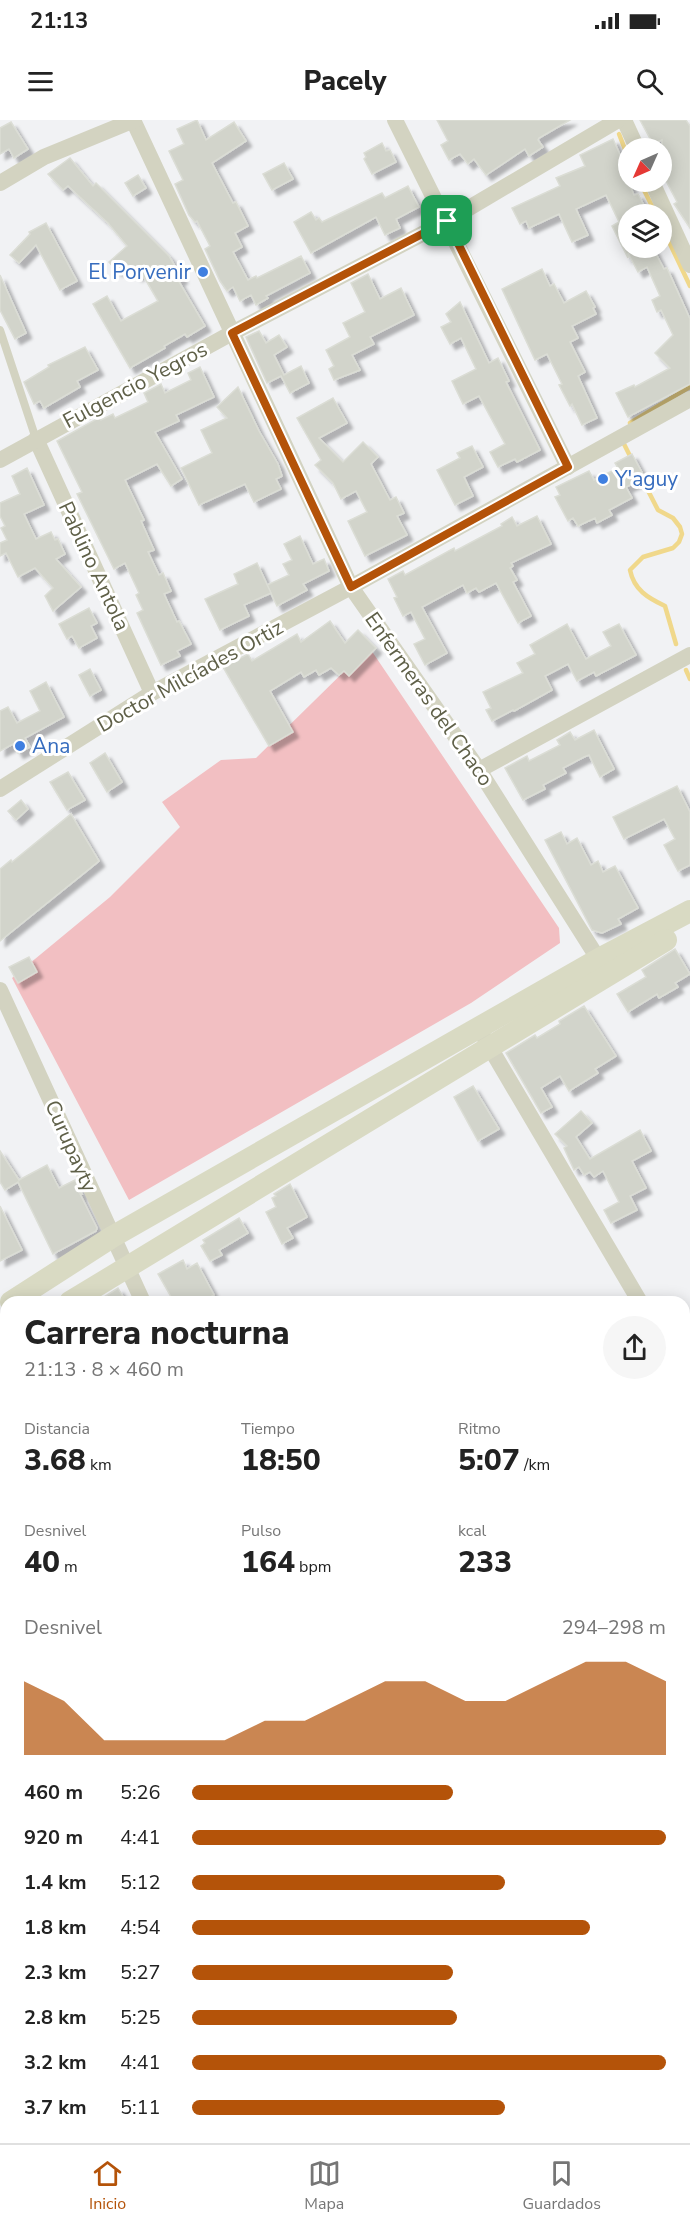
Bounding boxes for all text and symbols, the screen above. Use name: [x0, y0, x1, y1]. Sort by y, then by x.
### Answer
text: 21:13: [30, 6, 88, 36]
text: Pacely: [304, 63, 386, 100]
icon: menu: [24, 65, 57, 98]
icon: search: [633, 65, 666, 98]
north arrow: [618, 138, 672, 192]
map controls: [618, 138, 672, 258]
pin: [421, 195, 472, 246]
icon: arrive: [430, 204, 463, 237]
button: layers: [618, 204, 672, 258]
place label: El Porvenir: [88, 258, 191, 286]
marker: El Porvenir: [196, 265, 210, 279]
street label: Fulgencio Yegros: [58, 335, 212, 435]
place label: Y'aguy: [614, 465, 678, 493]
marker: Y'aguy: [596, 472, 610, 486]
street label: Pablino Antola: [52, 497, 136, 635]
street label: Enfermeras del Chaco: [358, 607, 500, 791]
street label: Doctor Milcíades Ortiz: [92, 613, 288, 739]
place label: Ana: [32, 732, 70, 760]
marker: Ana: [13, 739, 27, 753]
street label: Curupayty: [38, 1096, 104, 1196]
text: Carrera nocturna: [24, 1311, 290, 1356]
button: share: [603, 1316, 666, 1379]
text: 21:13 · 8 × 460 m: [24, 1356, 184, 1383]
text: Distancia: [24, 1418, 90, 1440]
text: Tiempo: [241, 1418, 295, 1440]
text: Ritmo: [458, 1418, 501, 1440]
text: 3.68: [24, 1440, 86, 1481]
text: 18:50: [241, 1440, 321, 1481]
text: 5:07: [458, 1440, 520, 1481]
text: km: [86, 1454, 112, 1476]
text: /km: [520, 1454, 550, 1476]
text: Desnivel: [24, 1520, 86, 1542]
text: Pulso: [241, 1520, 281, 1542]
text: kcal: [458, 1520, 486, 1542]
text: 40: [24, 1542, 60, 1583]
text: 164: [241, 1542, 295, 1583]
text: 233: [458, 1542, 512, 1583]
text: m: [60, 1556, 78, 1578]
text: bpm: [295, 1556, 331, 1578]
text: Desnivel: [24, 1614, 102, 1641]
text: 294–298 m: [562, 1614, 666, 1641]
text: 460 m: [24, 1779, 83, 1806]
text: 5:26: [120, 1779, 161, 1806]
text: 920 m: [24, 1824, 83, 1851]
text: 4:41: [120, 1824, 161, 1851]
text: 1.4 km: [24, 1869, 87, 1896]
text: 5:12: [120, 1869, 161, 1896]
text: 1.8 km: [24, 1914, 87, 1941]
text: 4:54: [120, 1914, 161, 1941]
text: 2.3 km: [24, 1959, 87, 1986]
text: 5:27: [120, 1959, 161, 1986]
text: 2.8 km: [24, 2004, 87, 2031]
text: 5:25: [120, 2004, 161, 2031]
text: 3.2 km: [24, 2049, 87, 2076]
text: 4:41: [120, 2049, 161, 2076]
text: 3.7 km: [24, 2094, 87, 2121]
text: 5:11: [120, 2094, 161, 2121]
tab: Inicio: [89, 2157, 126, 2215]
tab: Mapa: [304, 2157, 344, 2215]
tab: Guardados: [522, 2157, 601, 2215]

